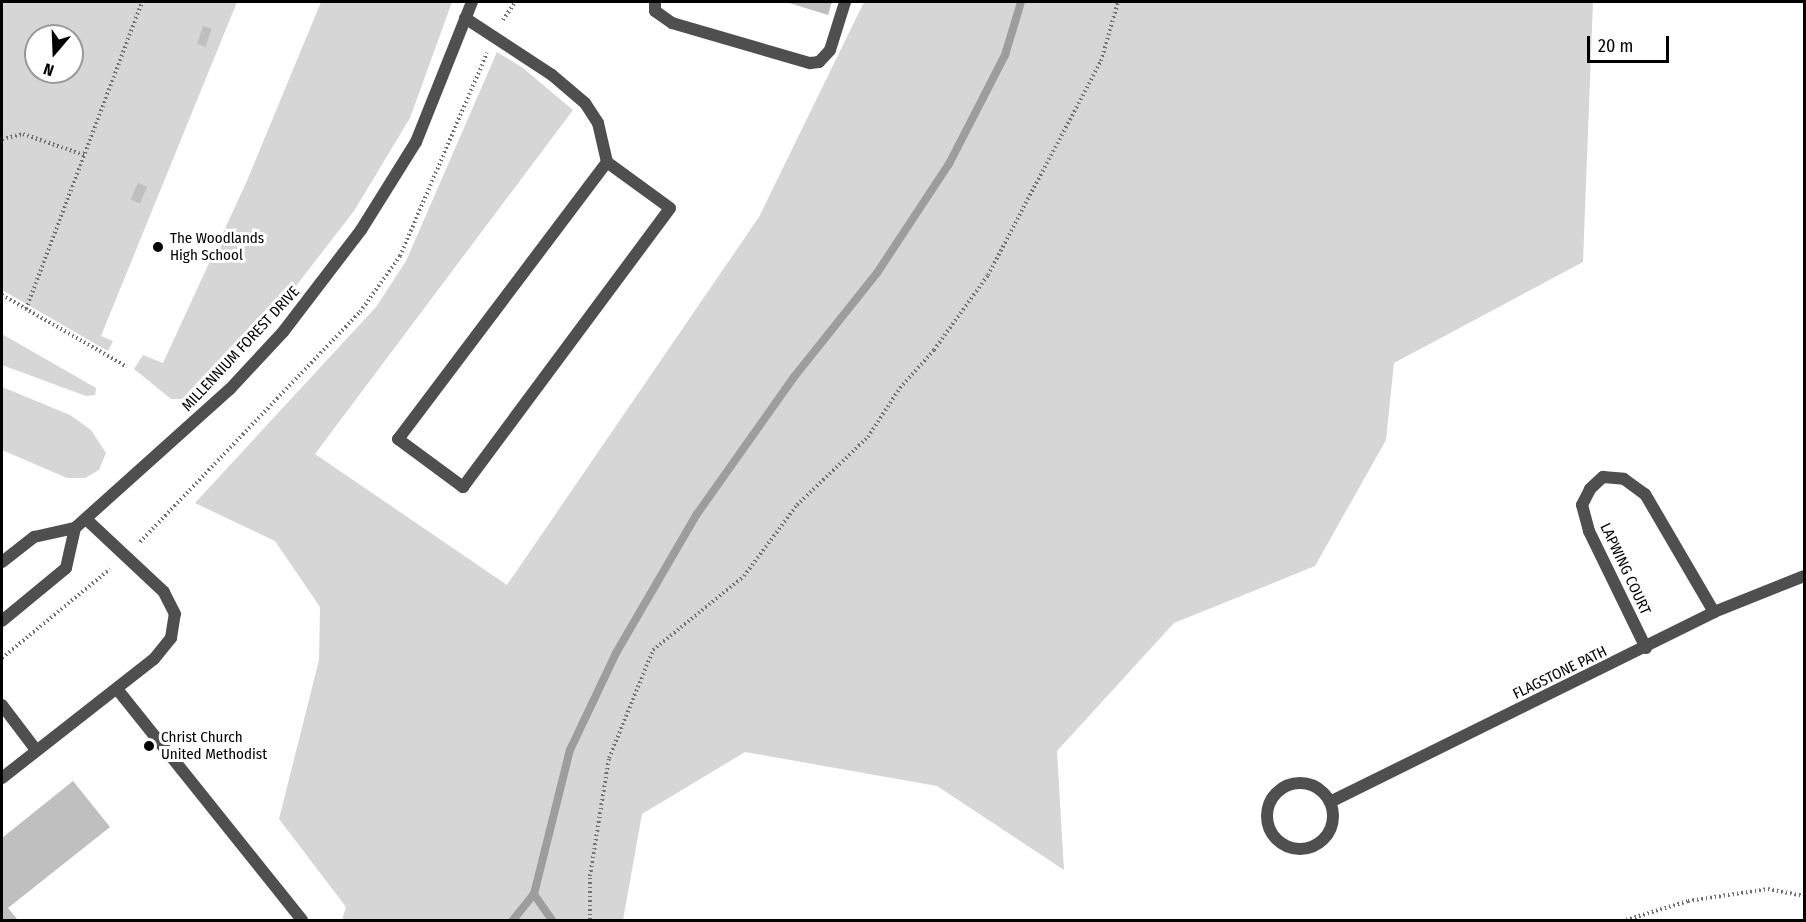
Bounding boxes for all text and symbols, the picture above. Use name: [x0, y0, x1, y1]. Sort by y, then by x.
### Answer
north arrow: [24, 24, 84, 84]
scale bar: [1590, 24, 1672, 62]
text: 20 m: [1598, 35, 1633, 57]
text: N: [41, 59, 56, 80]
place label: The Woodlands High School: [170, 229, 264, 264]
marker: The Woodlands High School: [151, 240, 165, 254]
street label: MILLENNIUM FOREST DRIVE: [179, 283, 303, 415]
street label: LAPWING COURT: [1596, 520, 1654, 618]
street label: FLAGSTONE PATH: [1510, 642, 1610, 704]
place label: Christ Church United Methodist: [161, 728, 267, 763]
marker: Christ Church United Methodist: [142, 739, 156, 753]

